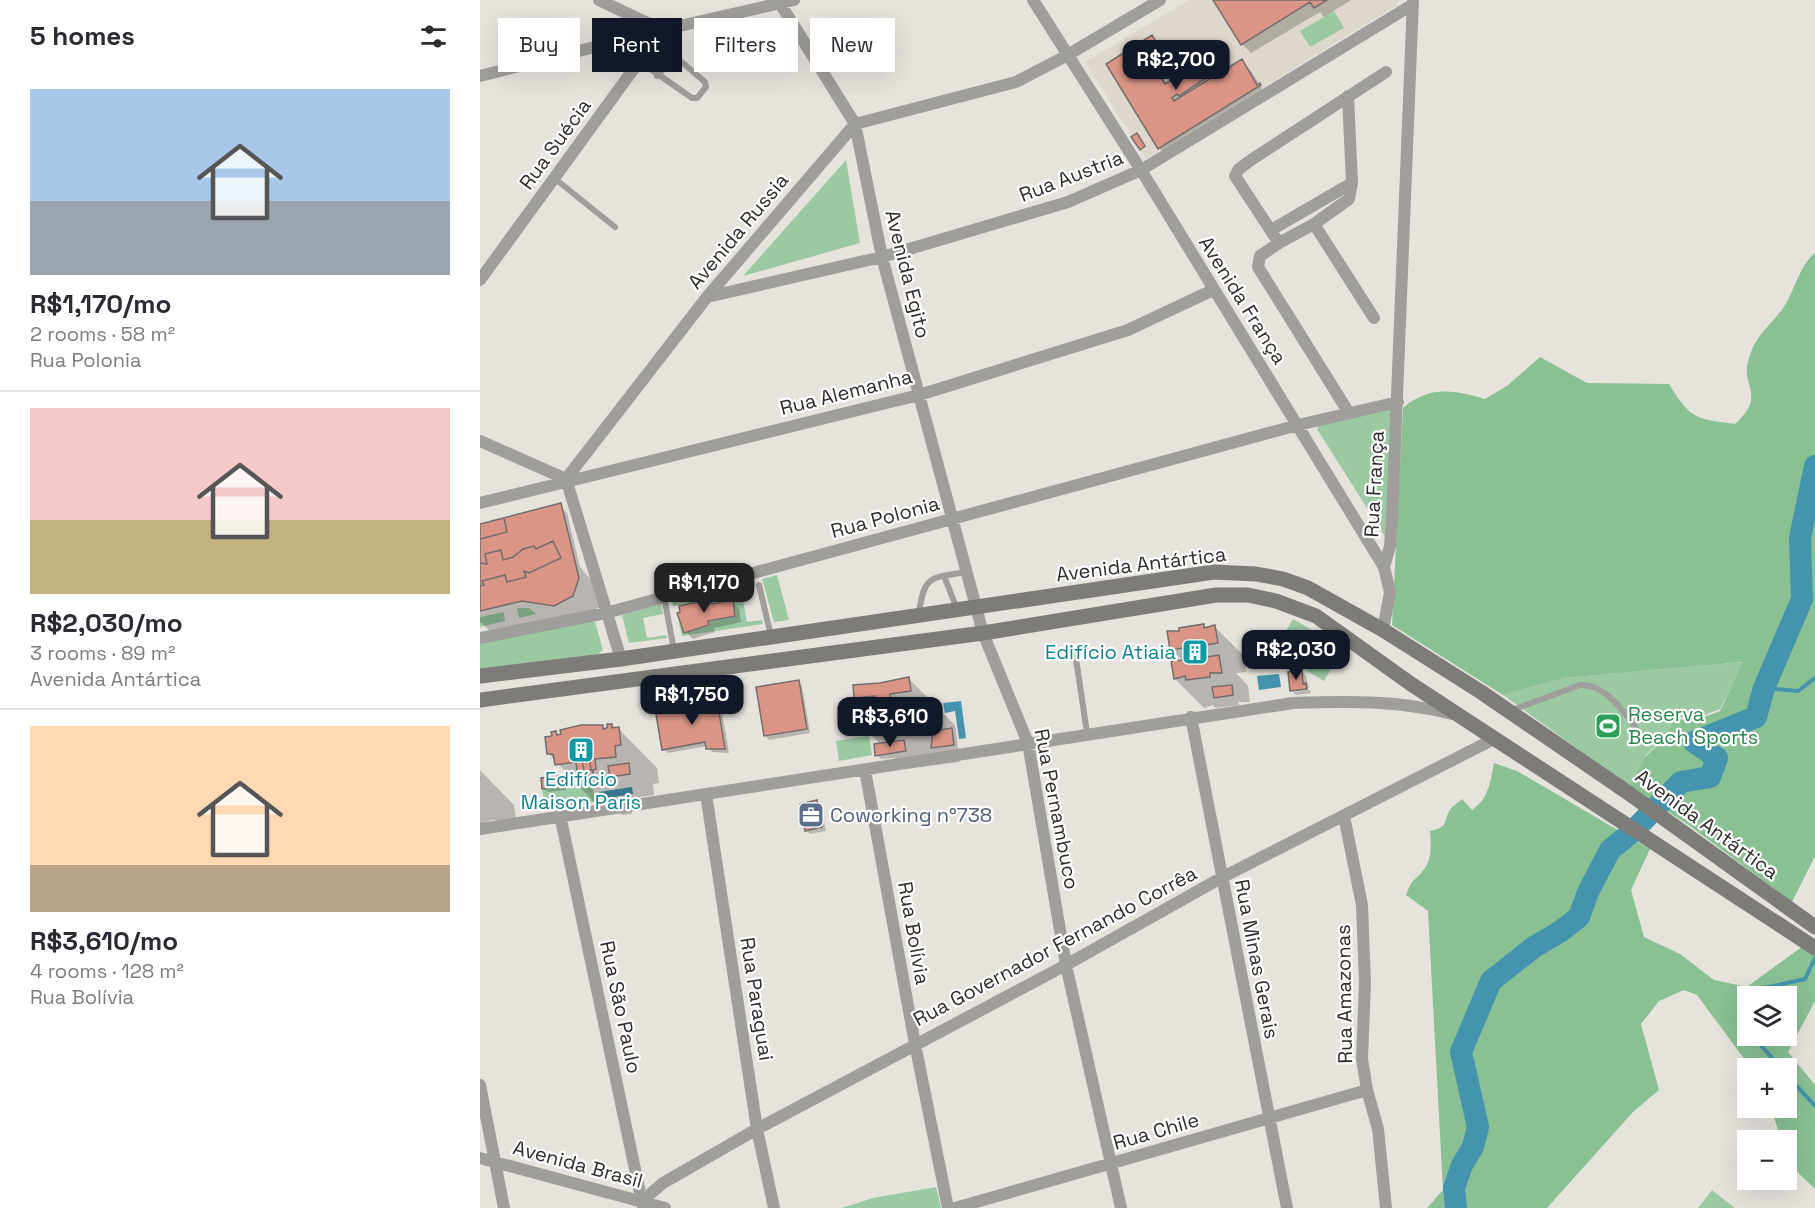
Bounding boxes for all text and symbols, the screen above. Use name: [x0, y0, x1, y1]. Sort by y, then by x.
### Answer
chip: Buy: [498, 18, 580, 72]
chip: Rent: [592, 18, 682, 72]
chip: Filters: [694, 18, 798, 72]
chip: New: [810, 18, 895, 72]
text: 5 homes: [30, 19, 135, 53]
icon: filters: [417, 20, 450, 53]
pin: R$2,700: [1121, 40, 1231, 91]
text: R$2,700: [1137, 46, 1215, 72]
street label: Rua Suécia: [513, 93, 597, 195]
icon: home: [186, 128, 294, 236]
street label: Rua Austria: [1015, 144, 1127, 208]
street label: Avenida Russia: [682, 168, 794, 294]
street label: Avenida Egito: [879, 207, 937, 341]
street label: Avenida França: [1193, 231, 1293, 369]
text: R$1,170/mo: [30, 287, 171, 321]
text: 2 rooms · 58 m²: [30, 321, 175, 347]
text: Rua Polonia: [30, 347, 141, 373]
street label: Rua Alemanha: [777, 363, 915, 421]
street label: Rua França: [1358, 430, 1390, 538]
icon: home: [186, 447, 294, 555]
street label: Rua Polonia: [828, 490, 942, 544]
street label: Avenida Antártica: [1054, 541, 1228, 587]
pin: R$1,170: [649, 563, 759, 614]
text: R$1,170: [668, 569, 740, 595]
text: R$2,030/mo: [30, 606, 183, 640]
pin: R$2,030: [1241, 630, 1351, 681]
text: R$2,030: [1256, 636, 1336, 662]
building icon: Edifício Atiaia: [1180, 637, 1210, 667]
place label: Edifício Atiaia: [1045, 639, 1176, 665]
text: 3 rooms · 89 m²: [30, 640, 175, 666]
text: Avenida Antártica: [30, 666, 201, 692]
pin: R$1,750: [637, 675, 747, 726]
text: R$1,750: [654, 681, 730, 707]
pin: R$3,610: [835, 697, 945, 748]
place label: Reserva Beach Sports: [1628, 701, 1758, 750]
text: R$3,610: [852, 703, 928, 729]
sports icon: Reserva Beach Sports: [1593, 711, 1623, 741]
street label: Rua Pernambuco: [1029, 727, 1085, 891]
building icon: Edifício Maison Paris: [566, 735, 596, 765]
street label: Avenida Antártica: [1630, 763, 1784, 885]
icon: home: [186, 765, 294, 873]
place label: Edifício Maison Paris: [521, 766, 641, 815]
office icon: Coworking n°738: [796, 800, 826, 830]
place label: Coworking n°738: [830, 802, 992, 828]
street label: Rua Governador Fernando Corrêa: [909, 860, 1201, 1032]
street label: Rua Minas Gerais: [1229, 877, 1285, 1041]
street label: Rua Bolívia: [892, 880, 936, 986]
text: R$3,610/mo: [30, 924, 178, 958]
street label: Rua Amazonas: [1330, 924, 1358, 1064]
street label: Rua Paraguai: [734, 935, 780, 1063]
street label: Rua São Paulo: [594, 938, 648, 1076]
text: 4 rooms · 128 m²: [30, 958, 184, 984]
text: Rua Bolívia: [30, 984, 134, 1010]
map controls: [1737, 986, 1797, 1190]
button: layers: [1737, 986, 1797, 1046]
button: +: [1737, 1058, 1797, 1118]
street label: Rua Chile: [1110, 1106, 1202, 1156]
button: −: [1737, 1130, 1797, 1190]
street label: Avenida Brasil: [510, 1134, 646, 1194]

